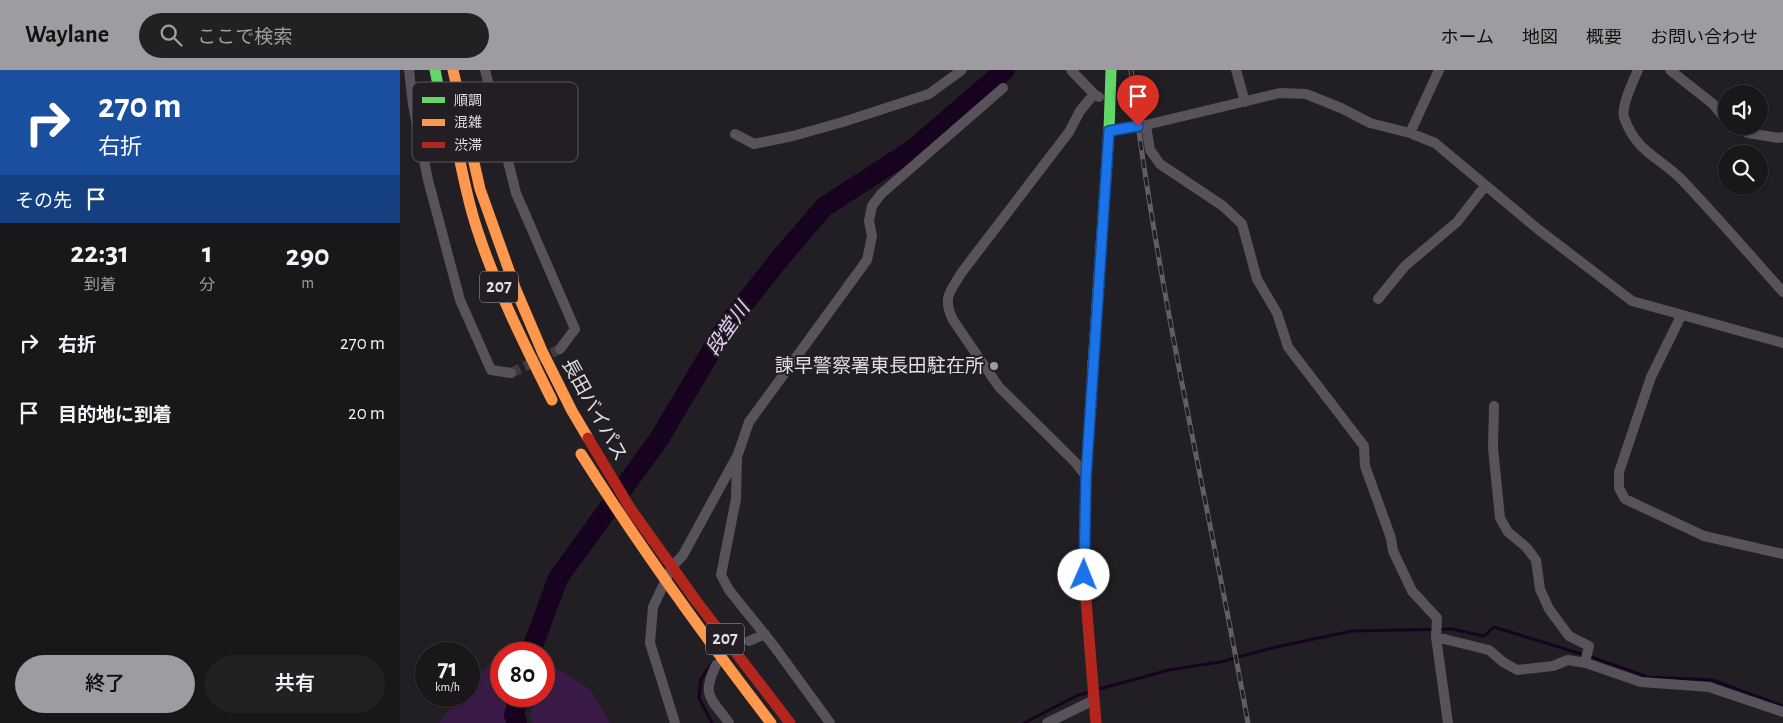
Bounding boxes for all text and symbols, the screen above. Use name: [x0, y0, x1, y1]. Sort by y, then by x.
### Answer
search box: [139, 13, 489, 58]
icon: search: [157, 21, 185, 49]
text: Waylane: [25, 23, 109, 47]
text: ここで検索: [197, 28, 292, 47]
text: ホーム: [1441, 29, 1494, 47]
text: 地図: [1522, 29, 1558, 47]
text: 概要: [1586, 29, 1622, 47]
text: お問い合わせ: [1650, 29, 1758, 47]
pin: [1117, 75, 1159, 126]
legend: [412, 82, 578, 162]
icon: arrive: [1124, 82, 1152, 110]
map controls: [1718, 85, 1768, 195]
button: sound: [1718, 85, 1768, 135]
text: 270 m: [98, 89, 181, 124]
icon: right: [15, 90, 80, 155]
text: 順調: [454, 94, 482, 108]
text: 混雑: [454, 114, 482, 130]
text: 右折: [98, 136, 142, 158]
text: 渋滞: [454, 138, 482, 153]
button: search: [1718, 145, 1768, 195]
icon: arrive: [82, 185, 110, 213]
text: その先: [15, 192, 72, 211]
text: 22:31: [70, 238, 129, 268]
text: 1: [202, 238, 213, 268]
text: 290: [286, 241, 330, 271]
road number: 207: [480, 272, 518, 302]
text: m: [301, 275, 314, 291]
text: 到着: [84, 277, 116, 293]
text: 分: [199, 277, 215, 293]
water label: 段堂川: [702, 296, 755, 359]
icon: right: [15, 329, 43, 357]
text: 270 m: [340, 334, 385, 353]
text: 右折: [58, 336, 96, 355]
street label: 長田バイパス: [558, 355, 631, 464]
place label: 諫早警察署東長田駐在所: [775, 355, 984, 376]
marker: 諫早警察署東長田駐在所: [988, 360, 1000, 372]
icon: arrive: [15, 399, 43, 427]
text: 20 m: [348, 404, 385, 423]
text: 目的地に到着: [58, 406, 172, 425]
position arrow: [1057, 548, 1109, 600]
road number: 207: [706, 624, 744, 654]
speed limit sign: 80: [490, 642, 555, 707]
button: 終了: [15, 655, 195, 713]
button: 共有: [205, 655, 385, 713]
text: 71: [438, 656, 457, 681]
text: km/h: [435, 681, 460, 693]

